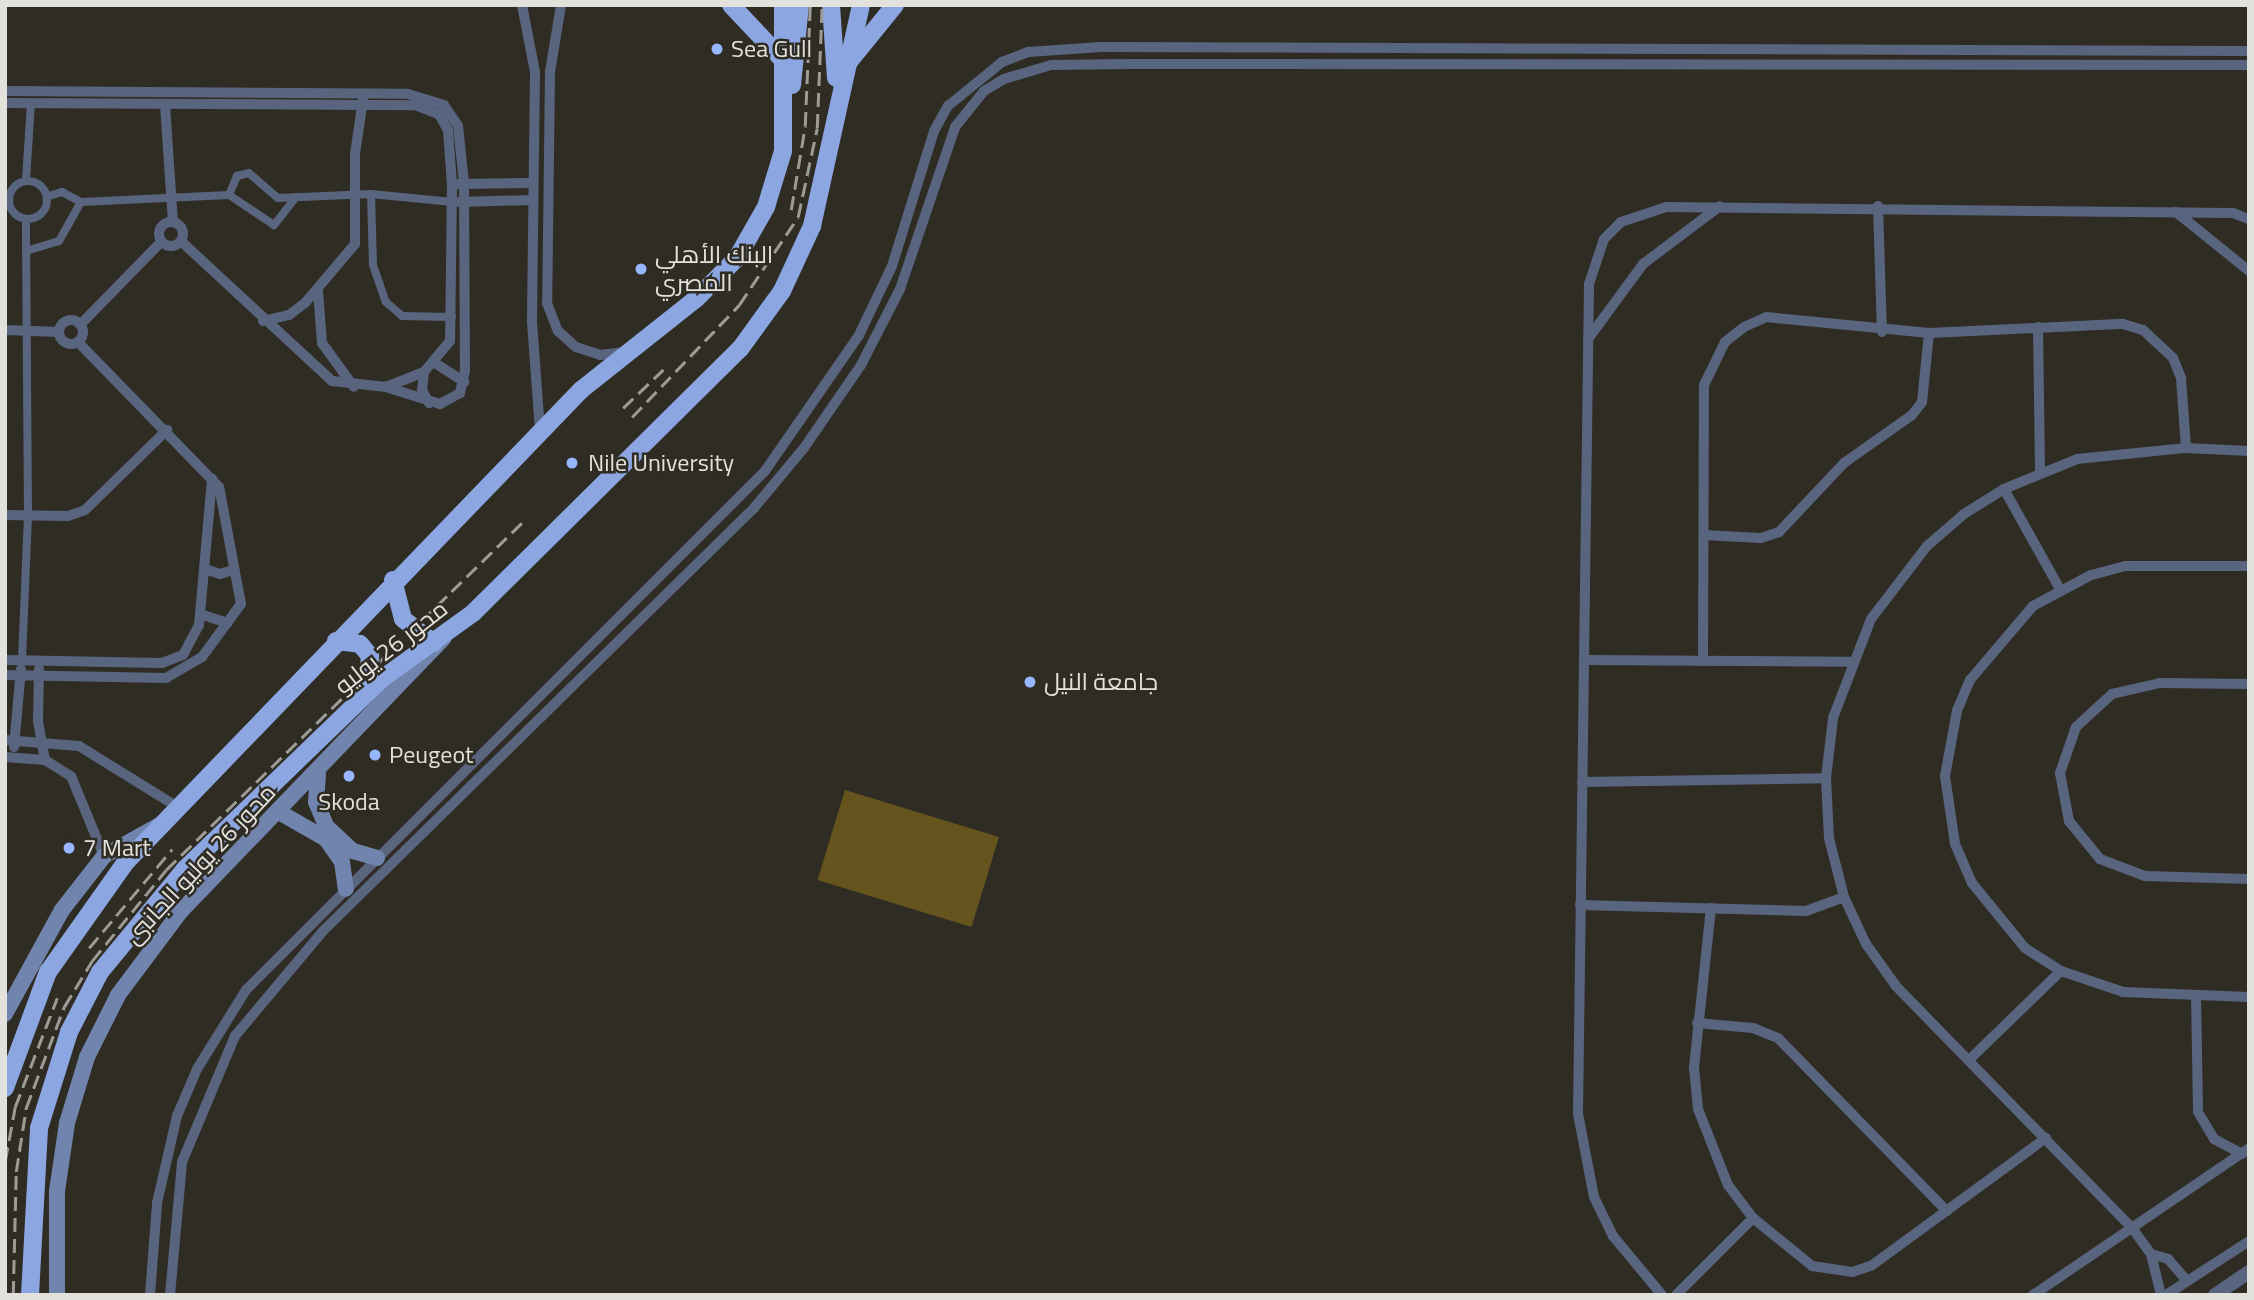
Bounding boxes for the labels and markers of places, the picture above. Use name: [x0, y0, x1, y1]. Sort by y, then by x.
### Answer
place label: Sea Gull: [731, 35, 812, 63]
marker: Sea Gull: [709, 41, 725, 57]
place label: البنك الأهلي المصري: [655, 241, 773, 297]
marker: البنك الأهلي المصري: [633, 261, 649, 277]
place label: Nile University: [588, 449, 734, 477]
marker: Nile University: [562, 453, 582, 473]
place label: جامعة النيل: [1044, 668, 1158, 696]
marker: جامعة النيل: [1022, 674, 1038, 690]
place label: Peugeot: [389, 741, 473, 769]
marker: Peugeot: [367, 747, 383, 763]
marker: Skoda: [341, 768, 357, 784]
place label: Skoda: [318, 788, 380, 816]
place label: 7 Mart: [83, 834, 151, 862]
marker: 7 Mart: [61, 840, 77, 856]

